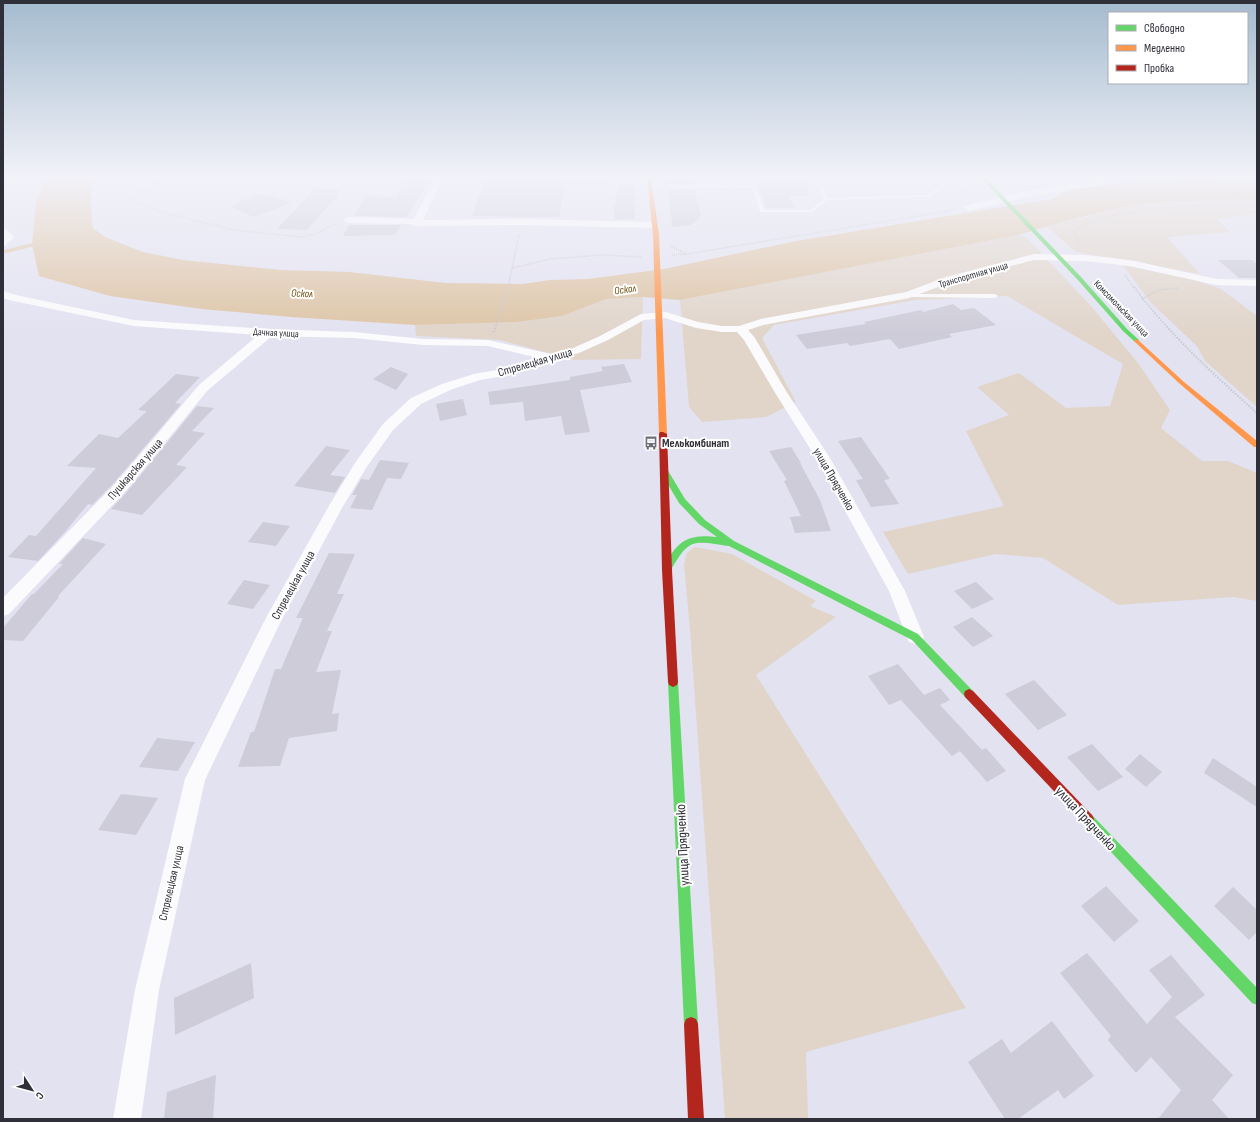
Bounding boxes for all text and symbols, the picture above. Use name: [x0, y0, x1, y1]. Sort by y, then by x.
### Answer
legend: [1108, 12, 1248, 84]
text: Свободно: [1144, 21, 1185, 36]
text: Медленно: [1144, 41, 1185, 56]
text: Пробка: [1144, 61, 1175, 76]
street label: Транспортная улица: [937, 259, 1009, 291]
street label: Комсомольская улица: [1091, 278, 1152, 340]
water label: Оскол: [613, 282, 637, 297]
water label: Оскол: [291, 287, 313, 300]
street label: Дачная улица: [253, 326, 299, 340]
street label: Стрелецкая улица: [496, 345, 574, 380]
street label: Пушкарская улица: [105, 435, 166, 503]
bus stop icon: Мелькомбинат: [643, 435, 659, 451]
place label: Мелькомбинат: [662, 436, 729, 451]
street label: улица Прядченко: [810, 445, 858, 513]
street label: Стрелецкая улица: [268, 548, 319, 622]
street label: улица Прядченко: [1052, 783, 1120, 854]
street label: улица Прядченко: [672, 804, 693, 886]
street label: Стрелецкая улица: [156, 844, 187, 922]
north arrow: [12, 1070, 52, 1110]
text: С: [33, 1089, 47, 1102]

